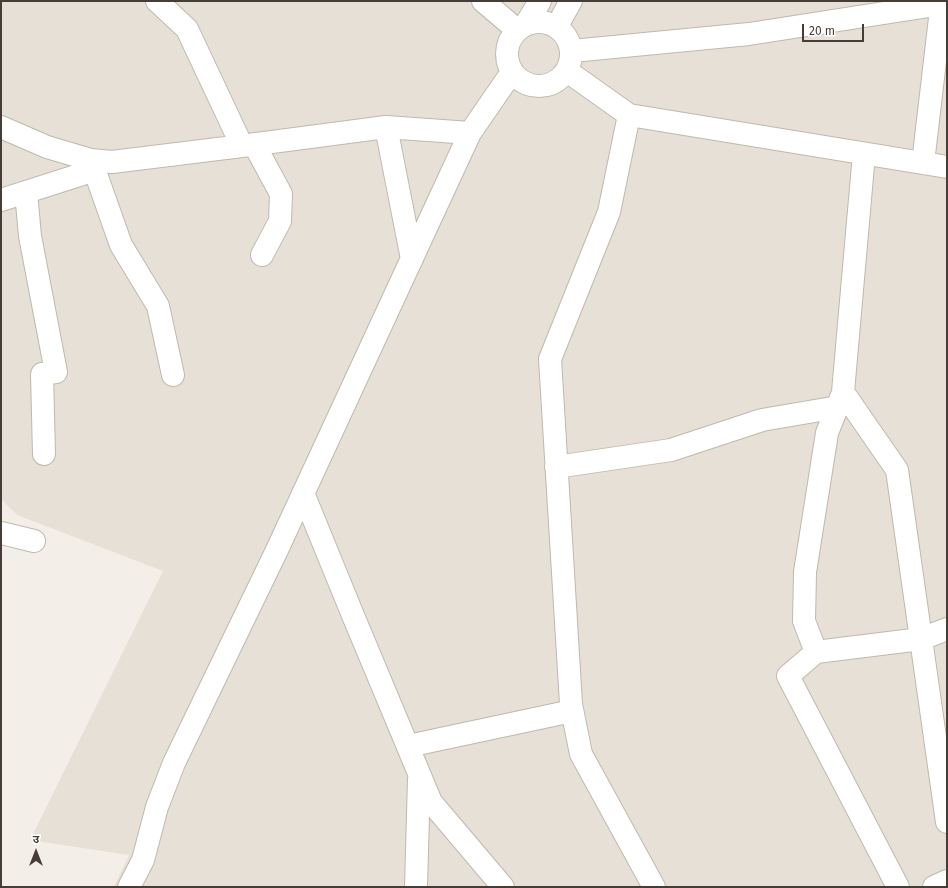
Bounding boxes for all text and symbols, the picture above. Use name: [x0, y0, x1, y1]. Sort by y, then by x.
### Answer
scale bar: [804, 16, 866, 42]
text: 20 m: [809, 24, 835, 38]
north arrow: [16, 832, 56, 872]
text: उ: [33, 833, 39, 846]

